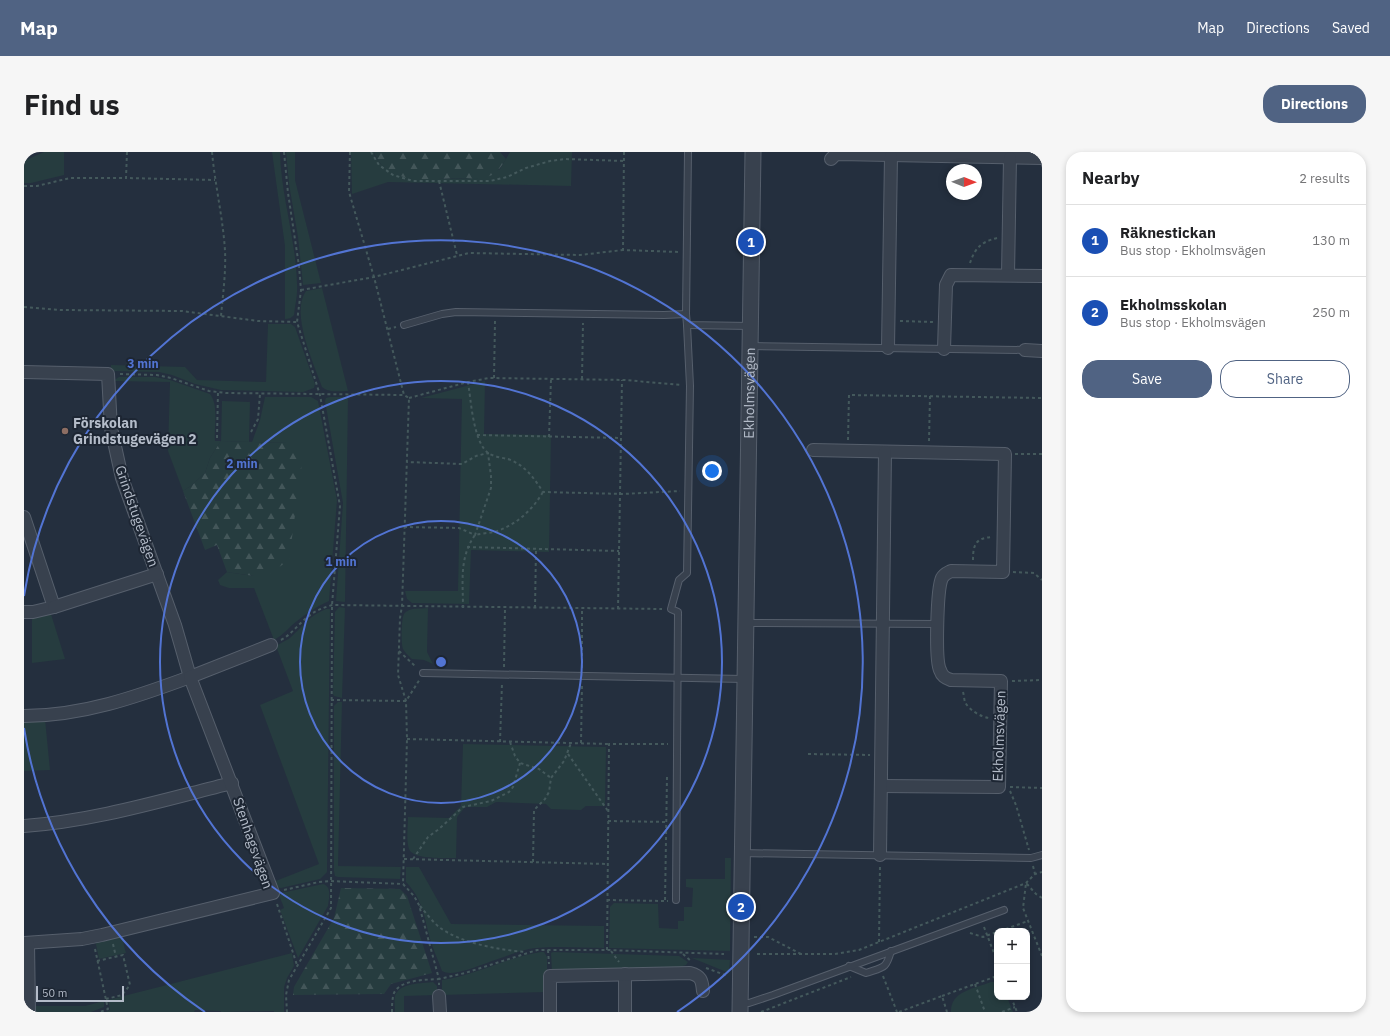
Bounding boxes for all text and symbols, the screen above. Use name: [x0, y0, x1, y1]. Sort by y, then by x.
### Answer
text: Map: [20, 16, 58, 40]
text: Map: [1197, 19, 1224, 37]
text: Directions: [1246, 19, 1310, 37]
text: Saved: [1332, 19, 1370, 37]
button: Directions: [1263, 85, 1366, 123]
text: Find us: [24, 86, 120, 123]
north arrow: [946, 164, 982, 200]
text: Nearby: [1082, 167, 1140, 189]
text: 2 results: [1299, 170, 1350, 187]
text: Räknestickan: [1120, 223, 1216, 242]
pin: 1: [738, 227, 764, 257]
text: 1: [1091, 232, 1099, 249]
text: 130 m: [1312, 232, 1350, 249]
text: Bus stop · Ekholmsvägen: [1120, 242, 1266, 259]
text: Ekholmsskolan: [1120, 295, 1227, 314]
text: 2: [1091, 304, 1099, 321]
text: 250 m: [1312, 304, 1350, 321]
text: Bus stop · Ekholmsvägen: [1120, 314, 1266, 331]
street label: Ekholmsvägen: [740, 347, 759, 439]
text: 3 min: [127, 356, 159, 371]
button: Save: [1082, 360, 1212, 398]
button: Share: [1220, 360, 1350, 398]
place label: Förskolan Grindstugevägen 2: [73, 414, 197, 448]
marker: Förskolan Grindstugevägen 2: [60, 426, 70, 436]
text: 2 min: [226, 456, 258, 471]
your location: [702, 461, 722, 481]
street label: Grindstugevägen: [111, 463, 163, 569]
text: 1 min: [325, 554, 357, 569]
centre of rings: [434, 655, 448, 669]
street label: Ekholmsvägen: [988, 690, 1010, 782]
street label: Stenhagsvägen: [229, 795, 277, 891]
pin: 2: [728, 892, 754, 922]
map controls: [994, 928, 1030, 1000]
button: +: [994, 928, 1030, 964]
button: −: [994, 964, 1030, 1000]
scale bar: [36, 984, 124, 1003]
text: 50 m: [42, 986, 67, 1000]

